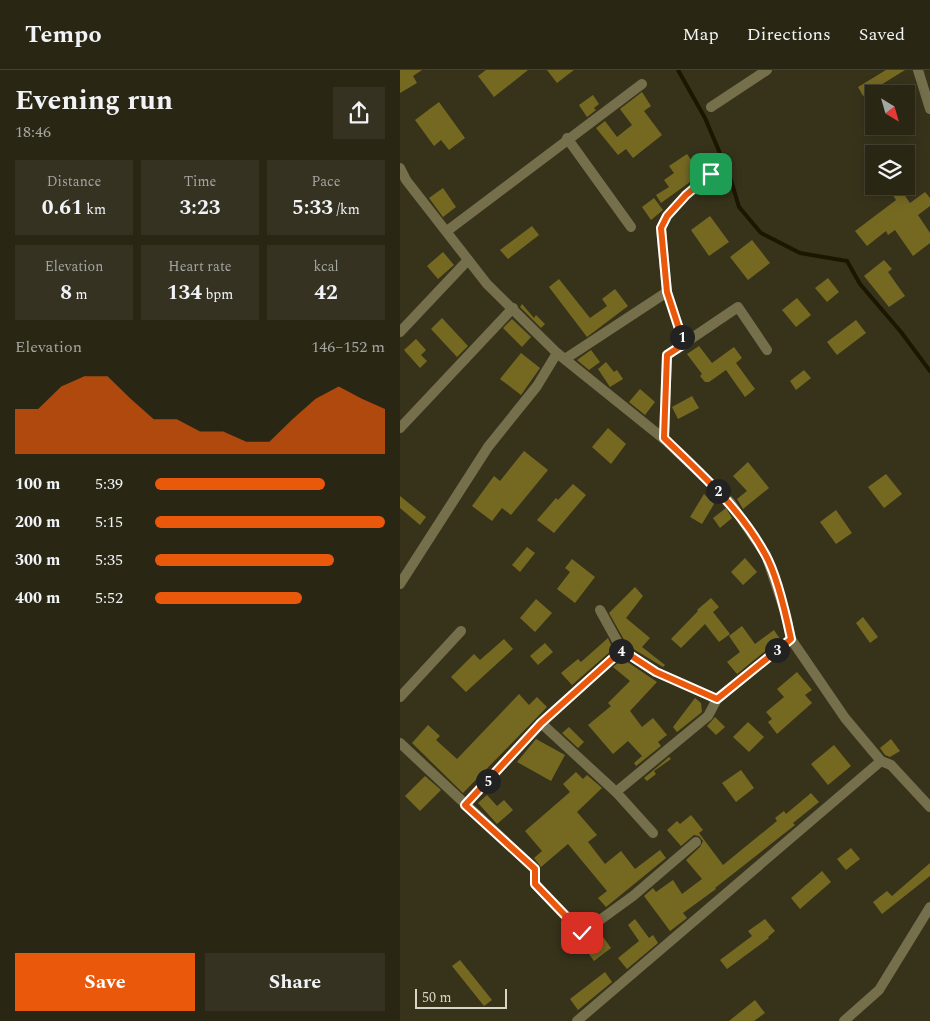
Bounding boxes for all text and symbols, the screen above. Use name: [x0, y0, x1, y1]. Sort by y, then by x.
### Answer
text: Tempo: [25, 17, 102, 53]
text: Map: [683, 21, 719, 48]
text: Directions: [747, 21, 831, 48]
text: Saved: [859, 21, 905, 48]
text: Evening run: [15, 79, 173, 122]
north arrow: [865, 85, 915, 135]
map controls: [865, 85, 915, 195]
button: share: [333, 87, 385, 139]
text: 18:46: [15, 120, 51, 144]
button: layers: [865, 145, 915, 195]
pin: [690, 153, 732, 195]
icon: arrive: [697, 160, 725, 188]
text: Distance: [47, 171, 101, 192]
text: Time: [184, 171, 216, 192]
text: Pace: [312, 171, 340, 192]
text: 0.61: [42, 192, 83, 224]
text: 3:23: [180, 192, 220, 224]
text: 5:33: [292, 192, 333, 224]
text: km: [83, 199, 106, 220]
text: /km: [333, 199, 360, 220]
text: Elevation: [45, 256, 103, 277]
text: Heart rate: [168, 256, 232, 277]
text: kcal: [313, 256, 339, 277]
text: 8: [60, 277, 72, 309]
text: 134: [167, 277, 202, 309]
text: 42: [314, 277, 338, 309]
text: m: [72, 284, 88, 305]
text: bpm: [202, 284, 233, 305]
pin: 1: [670, 324, 694, 350]
text: 1: [679, 327, 686, 348]
text: Elevation: [15, 335, 82, 359]
text: 146–152 m: [311, 335, 385, 359]
text: 100 m: [15, 472, 60, 496]
text: 5:39: [95, 472, 123, 496]
pin: 2: [706, 478, 730, 504]
text: 2: [715, 481, 722, 502]
text: 200 m: [15, 510, 60, 534]
text: 5:15: [95, 510, 123, 534]
text: 300 m: [15, 548, 60, 572]
text: 5:35: [95, 548, 123, 572]
text: 400 m: [15, 586, 60, 610]
text: 5:52: [95, 586, 123, 610]
pin: 4: [608, 638, 634, 664]
pin: 3: [764, 638, 790, 662]
text: 3: [774, 640, 781, 661]
text: 4: [618, 641, 625, 662]
pin: 5: [476, 768, 500, 794]
text: 5: [485, 771, 492, 792]
pin: [561, 912, 603, 954]
icon: check: [568, 919, 596, 947]
button: Save: [15, 953, 195, 1011]
button: Share: [205, 953, 385, 1011]
scale bar: [415, 986, 508, 1009]
text: 50 m: [422, 987, 452, 1008]

